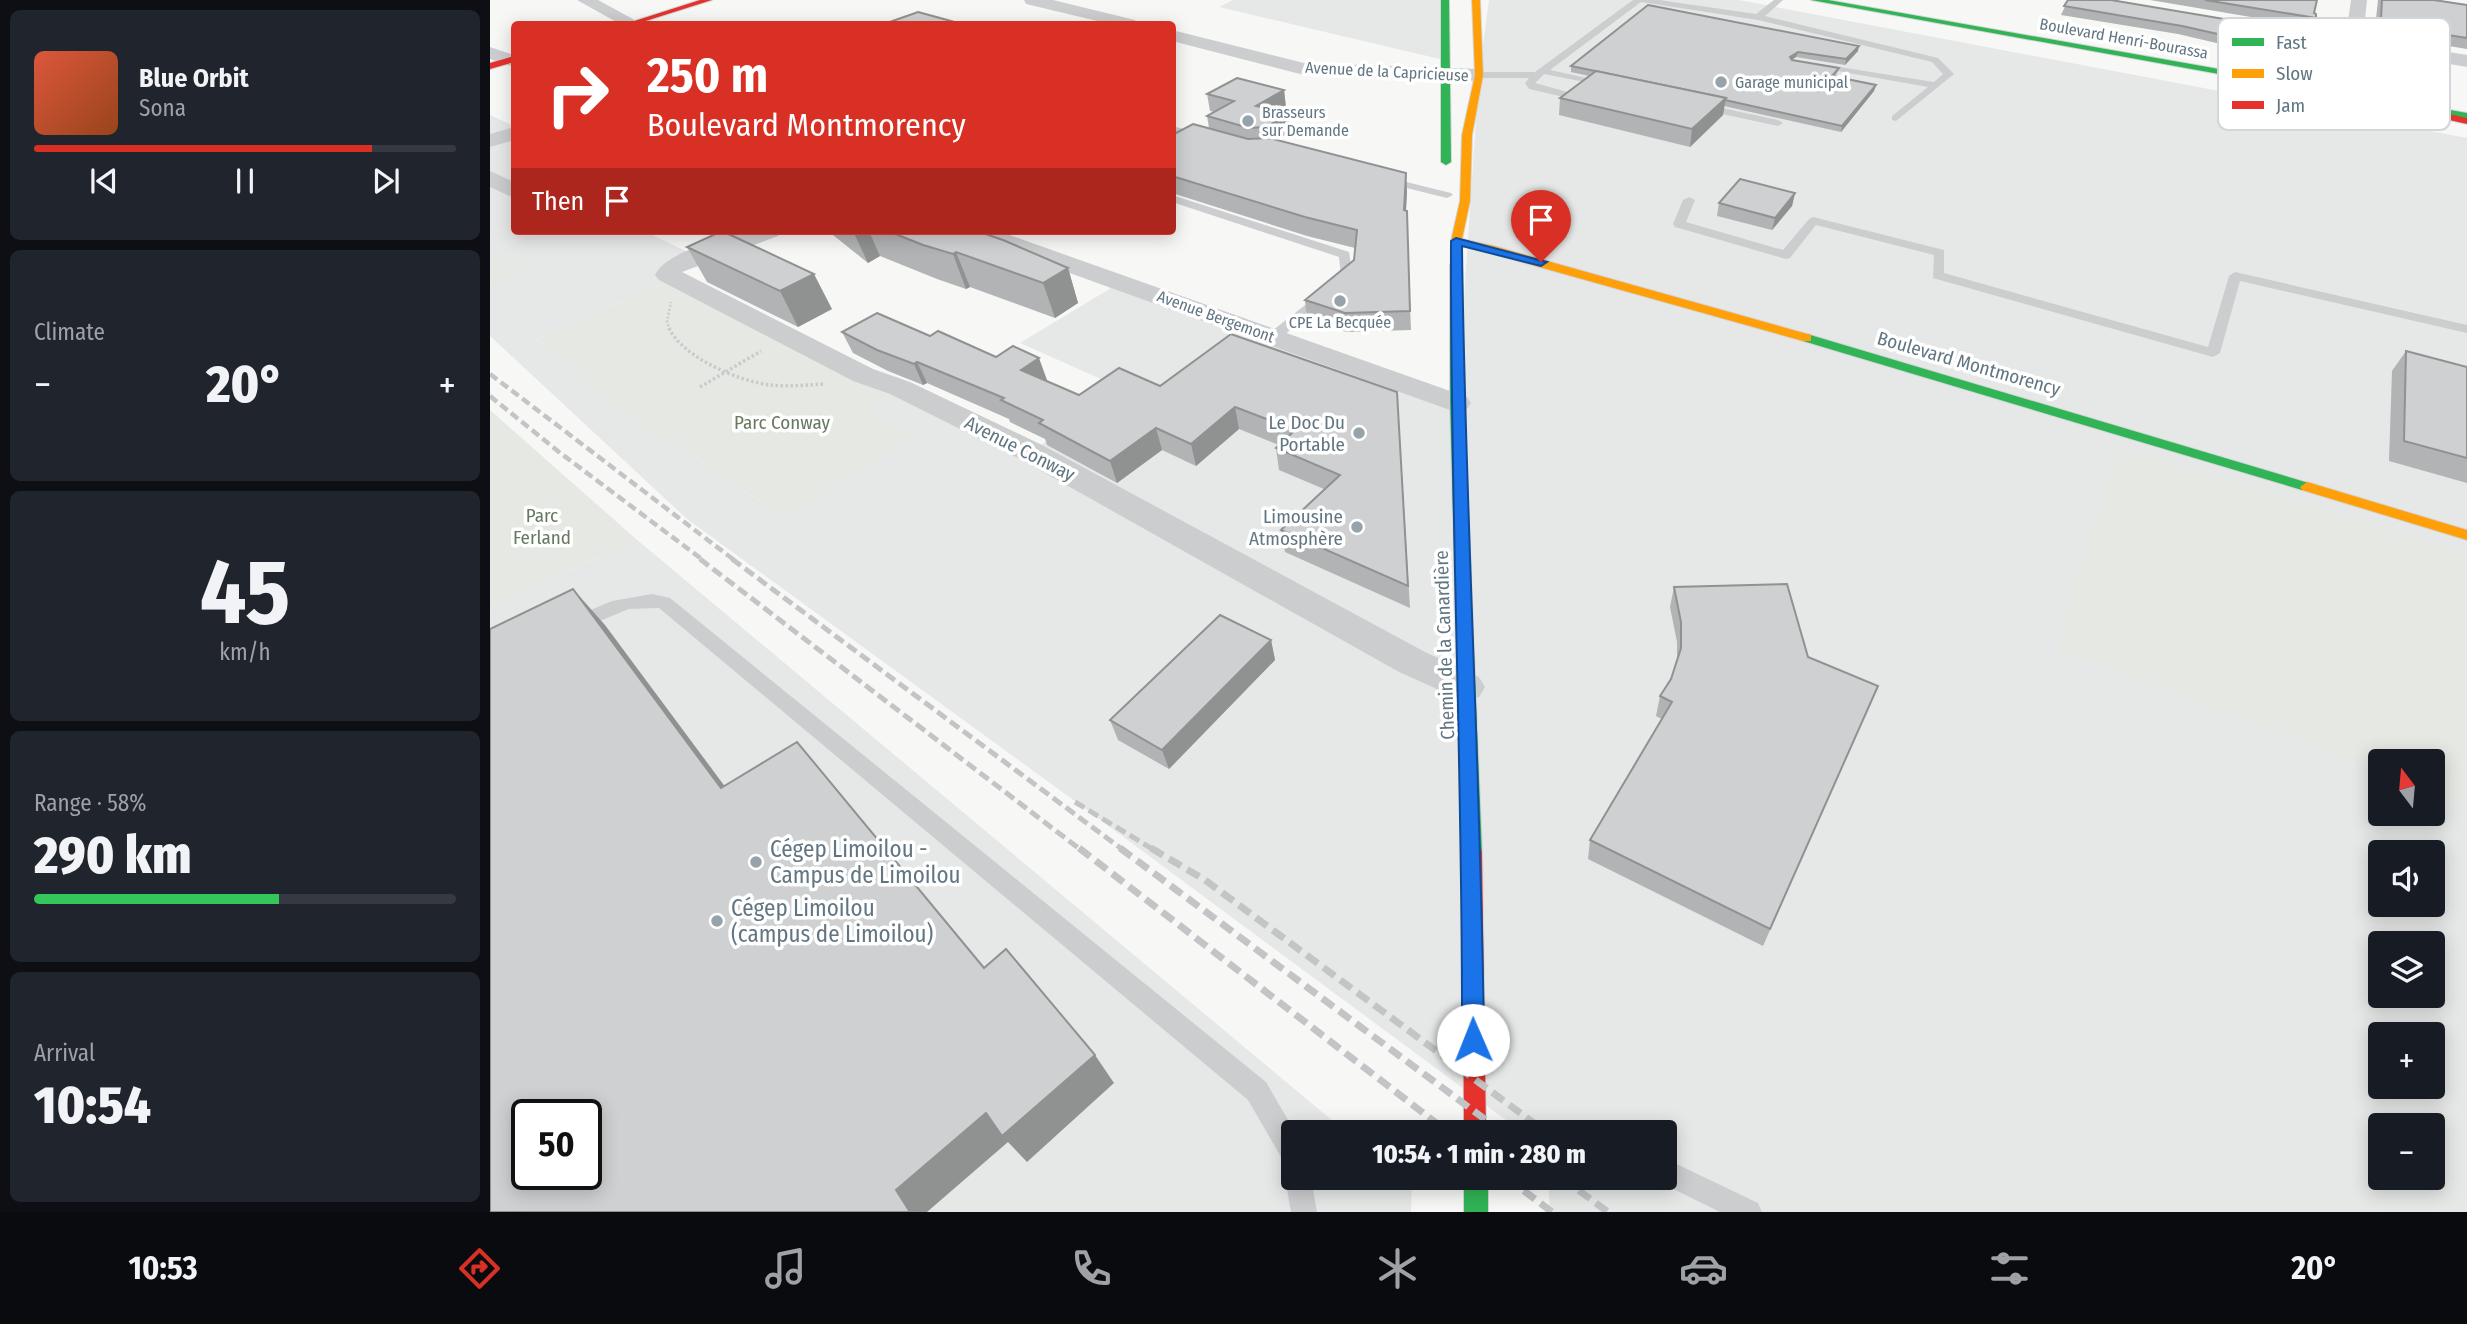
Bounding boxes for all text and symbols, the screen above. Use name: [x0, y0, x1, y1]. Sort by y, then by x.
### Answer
street label: Boulevard Henri-Bourassa: [2038, 14, 2210, 63]
legend: [2218, 18, 2450, 130]
text: Fast: [2276, 31, 2307, 54]
text: 250 m: [647, 46, 768, 105]
icon: right: [532, 49, 623, 140]
street label: Avenue de la Capricieuse: [1305, 58, 1469, 85]
text: Slow: [2276, 62, 2313, 85]
text: Blue Orbit: [139, 63, 249, 94]
place label: Garage municipal: [1735, 73, 1848, 92]
marker: Garage municipal: [1713, 74, 1729, 90]
text: Sona: [139, 94, 186, 122]
text: Jam: [2276, 94, 2305, 117]
place label: Brasseurs sur Demande: [1262, 103, 1349, 140]
text: Boulevard Montmorency: [647, 106, 966, 144]
marker: Brasseurs sur Demande: [1240, 113, 1256, 129]
icon: previous: [85, 162, 123, 200]
icon: pause: [226, 162, 264, 200]
icon: next: [367, 162, 405, 200]
icon: arrive: [598, 182, 636, 220]
text: Then: [532, 186, 584, 217]
pin: [1511, 190, 1571, 262]
icon: arrive: [1522, 201, 1560, 239]
street label: Avenue Bergemont: [1155, 286, 1278, 347]
marker: CPE La Becquée: [1332, 293, 1348, 309]
place label: CPE La Becquée: [1289, 313, 1391, 332]
text: Climate: [34, 318, 105, 346]
street label: Boulevard Montmorency: [1875, 326, 2063, 401]
text: 20°: [206, 353, 284, 416]
text: −: [34, 362, 51, 408]
text: +: [439, 362, 456, 408]
park label: Parc Conway: [734, 411, 830, 434]
street label: Avenue Conway: [961, 411, 1079, 486]
place label: Le Doc Du Portable: [1269, 411, 1345, 456]
marker: Le Doc Du Portable: [1351, 425, 1367, 441]
park label: Parc Ferland: [513, 504, 571, 549]
place label: Limousine Atmosphère: [1249, 505, 1343, 550]
marker: Limousine Atmosphère: [1349, 519, 1365, 535]
text: 45: [200, 538, 290, 647]
street label: Chemin de la Canardière: [1430, 550, 1459, 740]
text: km/h: [219, 638, 271, 666]
north arrow: [2368, 749, 2445, 826]
map controls: [2368, 749, 2445, 1190]
text: Range · 58%: [34, 789, 146, 817]
text: 290 km: [34, 824, 192, 887]
place label: Cégep Limoilou - Campus de Limoilou: [770, 835, 961, 889]
button: sound: [2368, 840, 2445, 917]
marker: Cégep Limoilou - Campus de Limoilou: [748, 854, 764, 870]
place label: Cégep Limoilou (campus de Limoilou): [731, 894, 933, 948]
marker: Cégep Limoilou (campus de Limoilou): [709, 913, 725, 929]
button: layers: [2368, 931, 2445, 1008]
position arrow: [1436, 1003, 1510, 1077]
button: +: [2368, 1022, 2445, 1099]
text: Arrival: [34, 1039, 95, 1067]
text: 10:54: [34, 1074, 151, 1137]
speed limit sign: 50: [511, 1099, 602, 1190]
button: −: [2368, 1113, 2445, 1190]
text: 10:54 · 1 min · 280 m: [1372, 1139, 1586, 1170]
icon: directions: [455, 1244, 504, 1293]
icon: music: [761, 1244, 810, 1293]
icon: phone: [1067, 1244, 1116, 1293]
icon: climate: [1373, 1244, 1422, 1293]
icon: car: [1679, 1244, 1728, 1293]
icon: filters: [1985, 1244, 2034, 1293]
text: 10:53: [129, 1249, 198, 1287]
text: 20°: [2291, 1249, 2338, 1287]

